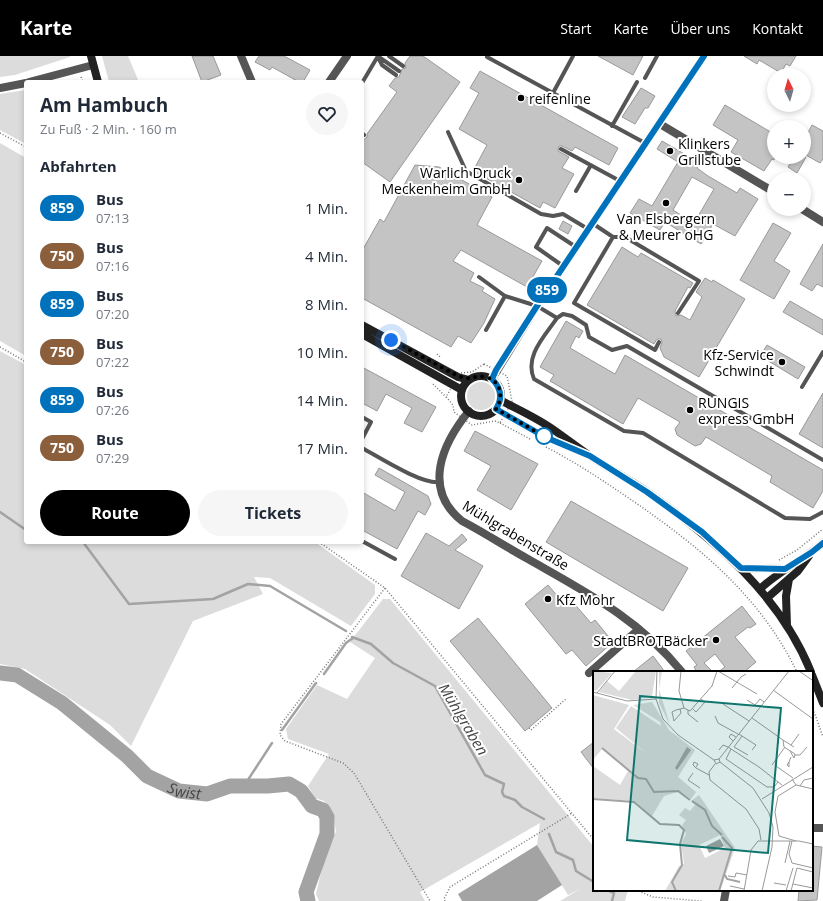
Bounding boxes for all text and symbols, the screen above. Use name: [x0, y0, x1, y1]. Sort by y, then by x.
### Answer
text: Karte: [20, 15, 72, 41]
text: Start: [560, 19, 592, 38]
text: Karte: [614, 19, 648, 38]
text: Über uns: [670, 19, 730, 38]
text: Kontakt: [752, 19, 803, 38]
north arrow: [767, 68, 811, 112]
map controls: [767, 68, 811, 216]
place label: reifenline: [529, 89, 591, 108]
text: Am Hambuch: [40, 92, 168, 118]
button: heart: [306, 93, 348, 135]
marker: reifenline: [516, 93, 526, 103]
text: Zu Fuß · 2 Min. · 160 m: [40, 120, 177, 138]
button: +: [767, 120, 811, 164]
place label: Klinkers Grillstube: [678, 134, 741, 169]
marker: Klinkers Grillstube: [665, 146, 675, 156]
text: Abfahrten: [40, 156, 117, 176]
place label: Warlich Druck Meckenheim GmbH: [381, 163, 512, 198]
button: −: [767, 172, 811, 216]
marker: Warlich Druck Meckenheim GmbH: [514, 175, 524, 185]
text: Bus: [96, 189, 123, 209]
text: 859: [50, 198, 74, 217]
text: 1 Min.: [305, 198, 348, 218]
marker: Van Elsbergern & Meurer oHG: [661, 198, 671, 208]
text: 07:13: [96, 209, 129, 227]
place label: Van Elsbergern & Meurer oHG: [617, 209, 715, 244]
text: Bus: [96, 237, 123, 257]
text: 750: [50, 246, 74, 265]
text: 4 Min.: [305, 246, 348, 266]
text: 07:16: [96, 257, 129, 275]
line badge: 859: [524, 277, 570, 303]
text: 859: [535, 280, 559, 299]
text: Bus: [96, 285, 123, 305]
text: 859: [50, 294, 74, 313]
text: 8 Min.: [305, 294, 348, 314]
text: 07:20: [96, 305, 129, 323]
your location: [381, 330, 401, 350]
text: Bus: [96, 333, 123, 353]
text: 750: [50, 342, 74, 361]
text: 10 Min.: [297, 342, 348, 362]
place label: Kfz-Service Schwindt: [703, 345, 774, 380]
text: 07:22: [96, 353, 129, 371]
marker: Kfz-Service Schwindt: [777, 357, 787, 367]
text: Bus: [96, 381, 123, 401]
text: 859: [50, 390, 74, 409]
text: 14 Min.: [297, 390, 348, 410]
place label: RUNGIS express GmbH: [698, 393, 794, 428]
text: 07:26: [96, 401, 129, 419]
marker: RUNGIS express GmbH: [685, 405, 695, 415]
unlabelled marker: [535, 427, 553, 445]
text: Bus: [96, 429, 123, 449]
text: 750: [50, 438, 74, 457]
text: 17 Min.: [297, 438, 348, 458]
text: 07:29: [96, 449, 129, 467]
button: Route: [40, 490, 190, 536]
button: Tickets: [198, 490, 348, 536]
street label: Mühlgrabenstraße: [459, 496, 573, 574]
place label: Kfz Mohr: [556, 590, 615, 609]
marker: Kfz Mohr: [543, 594, 553, 604]
place label: StadtBROTBäcker: [593, 631, 708, 650]
marker: StadtBROTBäcker: [711, 635, 721, 645]
inset map: [593, 671, 813, 891]
water label: Mühlgraben: [435, 679, 493, 759]
water label: Swist: [164, 777, 203, 803]

